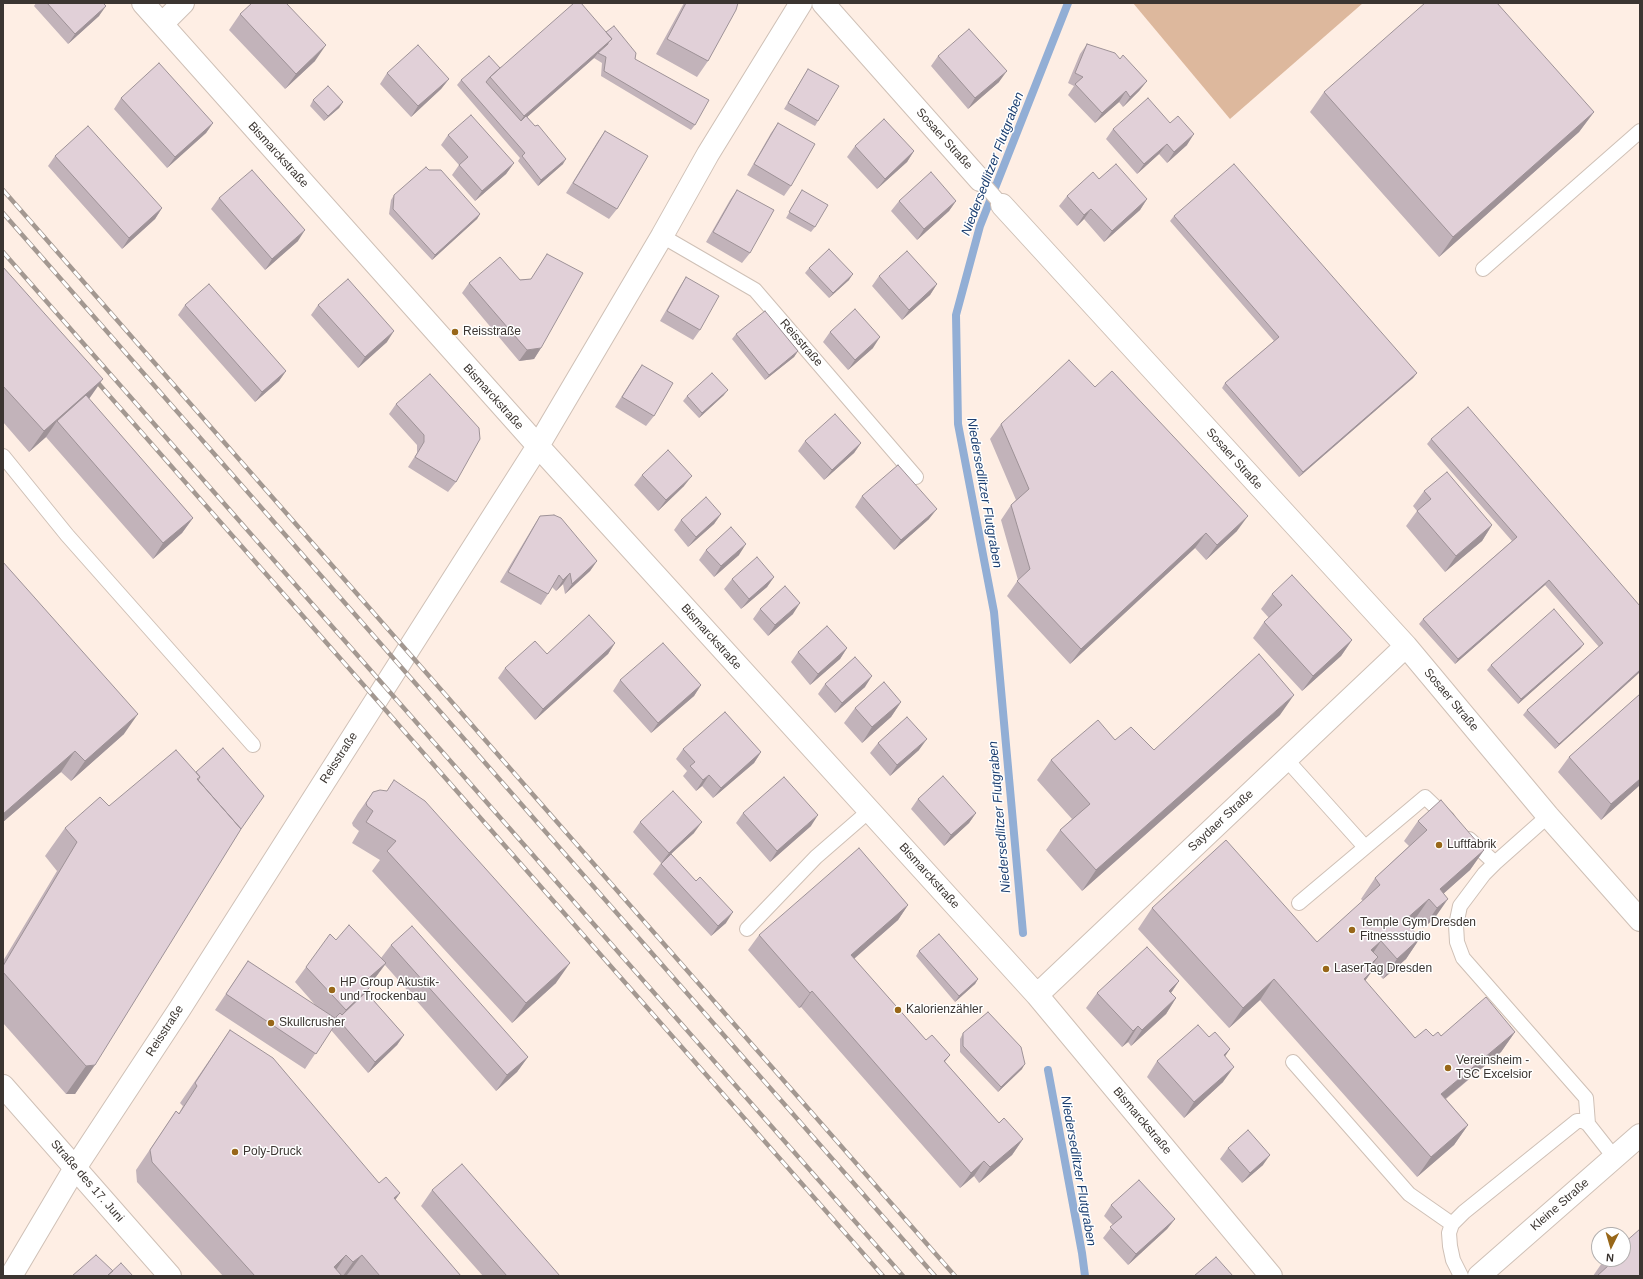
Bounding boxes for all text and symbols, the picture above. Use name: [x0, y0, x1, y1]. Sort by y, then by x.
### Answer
water label: Niedersedlitzer Flutgraben: [958, 90, 1028, 238]
street label: Sosaer Straße: [913, 105, 975, 173]
street label: Bismarckstraße: [245, 119, 311, 191]
street label: Reisstraße: [777, 316, 825, 370]
place label: Reisstraße: [463, 325, 521, 339]
marker: Reisstraße: [450, 327, 460, 337]
street label: Bismarckstraße: [460, 361, 526, 433]
water label: Niedersedlitzer Flutgraben: [963, 417, 1005, 569]
street label: Sosaer Straße: [1203, 425, 1265, 493]
street label: Bismarckstraße: [678, 601, 744, 673]
street label: Sosaer Straße: [1421, 666, 1481, 734]
street label: Reisstraße: [317, 730, 361, 786]
water label: Niedersedlitzer Flutgraben: [986, 740, 1014, 894]
street label: Saydaer Straße: [1185, 787, 1257, 855]
place label: Luftfabrik: [1447, 838, 1496, 852]
street label: Bismarckstraße: [896, 840, 962, 912]
marker: Luftfabrik: [1434, 840, 1444, 850]
place label: Temple Gym Dresden Fitnessstudio: [1360, 916, 1476, 944]
marker: Temple Gym Dresden Fitnessstudio: [1347, 925, 1357, 935]
place label: LaserTag Dresden: [1334, 962, 1432, 976]
marker: LaserTag Dresden: [1321, 964, 1331, 974]
place label: HP Group Akustik- und Trockenbau: [340, 976, 439, 1004]
marker: HP Group Akustik- und Trockenbau: [327, 985, 337, 995]
street label: Reisstraße: [143, 1003, 187, 1059]
place label: Kalorienzähler: [906, 1003, 983, 1017]
marker: Kalorienzähler: [893, 1005, 903, 1015]
place label: Skullcrusher: [279, 1016, 345, 1030]
marker: Skullcrusher: [266, 1018, 276, 1028]
place label: Vereinsheim - TSC Excelsior: [1456, 1054, 1532, 1082]
marker: Vereinsheim - TSC Excelsior: [1443, 1063, 1453, 1073]
street label: Bismarckstraße: [1110, 1084, 1174, 1158]
water label: Niedersedlitzer Flutgraben: [1057, 1095, 1099, 1247]
street label: Straße des 17. Juni: [47, 1137, 127, 1225]
place label: Poly-Druck: [243, 1145, 302, 1159]
marker: Poly-Druck: [230, 1147, 240, 1157]
street label: Kleine Straße: [1528, 1176, 1592, 1234]
north arrow: [1591, 1227, 1631, 1267]
text: N: [1606, 1252, 1615, 1264]

